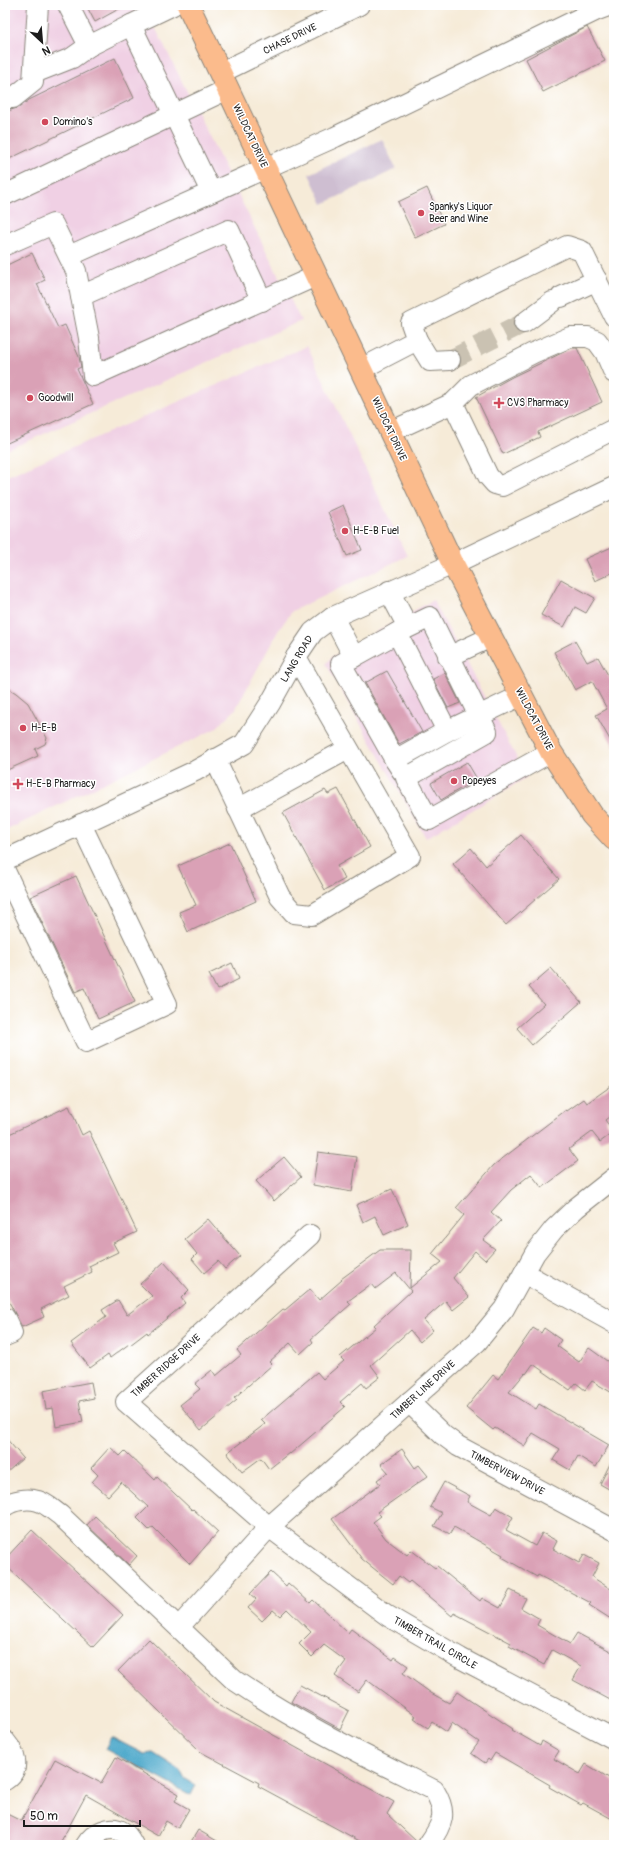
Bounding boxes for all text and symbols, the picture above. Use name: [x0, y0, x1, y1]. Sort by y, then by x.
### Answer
street label: CHASE DRIVE: [261, 21, 319, 57]
north arrow: [22, 22, 62, 62]
text: N: [39, 43, 52, 58]
street label: WILDCAT DRIVE: [230, 102, 270, 170]
place label: Domino's: [53, 116, 93, 128]
marker: Domino's: [40, 117, 50, 127]
place label: Spanky's Liquor Beer and Wine: [429, 201, 493, 225]
marker: Spanky's Liquor Beer and Wine: [416, 208, 426, 218]
place label: Goodwill: [38, 392, 74, 404]
marker: Goodwill: [25, 393, 35, 403]
street label: WILDCAT DRIVE: [369, 395, 409, 463]
place label: CVS Pharmacy: [507, 397, 569, 409]
marker: CVS Pharmacy: [494, 398, 504, 408]
place label: H-E-B Fuel: [353, 525, 399, 537]
marker: H-E-B Fuel: [340, 526, 350, 536]
street label: LANG ROAD: [278, 633, 316, 685]
street label: WILDCAT DRIVE: [513, 686, 555, 752]
place label: H-E-B: [31, 722, 57, 734]
marker: H-E-B: [18, 723, 28, 733]
place label: Popeyes: [462, 775, 497, 787]
marker: Popeyes: [449, 776, 459, 786]
place label: H-E-B Pharmacy: [26, 778, 96, 790]
marker: H-E-B Pharmacy: [13, 779, 23, 789]
street label: TIMBER RIDGE DRIVE: [129, 1332, 203, 1400]
street label: TIMBER LINE DRIVE: [388, 1358, 458, 1422]
street label: TIMBERVIEW DRIVE: [468, 1448, 546, 1498]
street label: TIMBER TRAIL CIRCLE: [391, 1614, 479, 1672]
scale bar: [24, 1802, 140, 1828]
text: 50 m: [30, 1809, 58, 1824]

